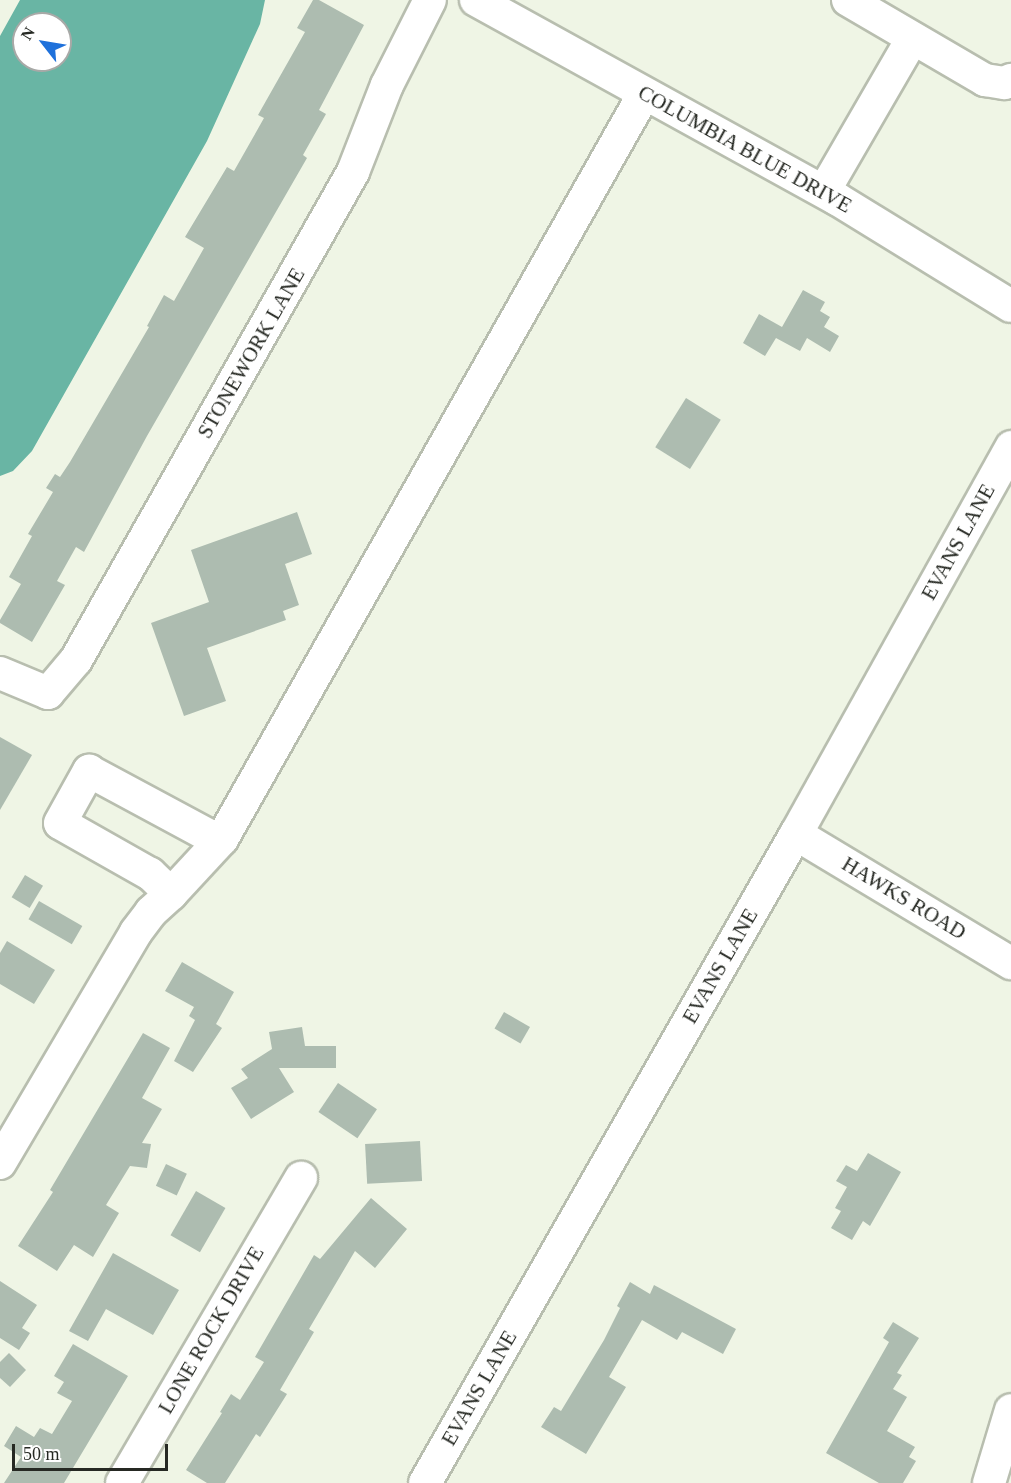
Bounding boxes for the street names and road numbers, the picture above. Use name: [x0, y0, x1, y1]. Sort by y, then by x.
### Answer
street label: COLUMBIA BLUE DRIVE: [633, 79, 857, 219]
street label: STONEWORK LANE: [192, 263, 310, 443]
street label: EVANS LANE: [916, 480, 1000, 604]
street label: HAWKS ROAD: [837, 851, 971, 945]
street label: EVANS LANE: [677, 904, 763, 1028]
street label: LONE ROCK DRIVE: [153, 1242, 269, 1418]
street label: EVANS LANE: [436, 1326, 522, 1450]

